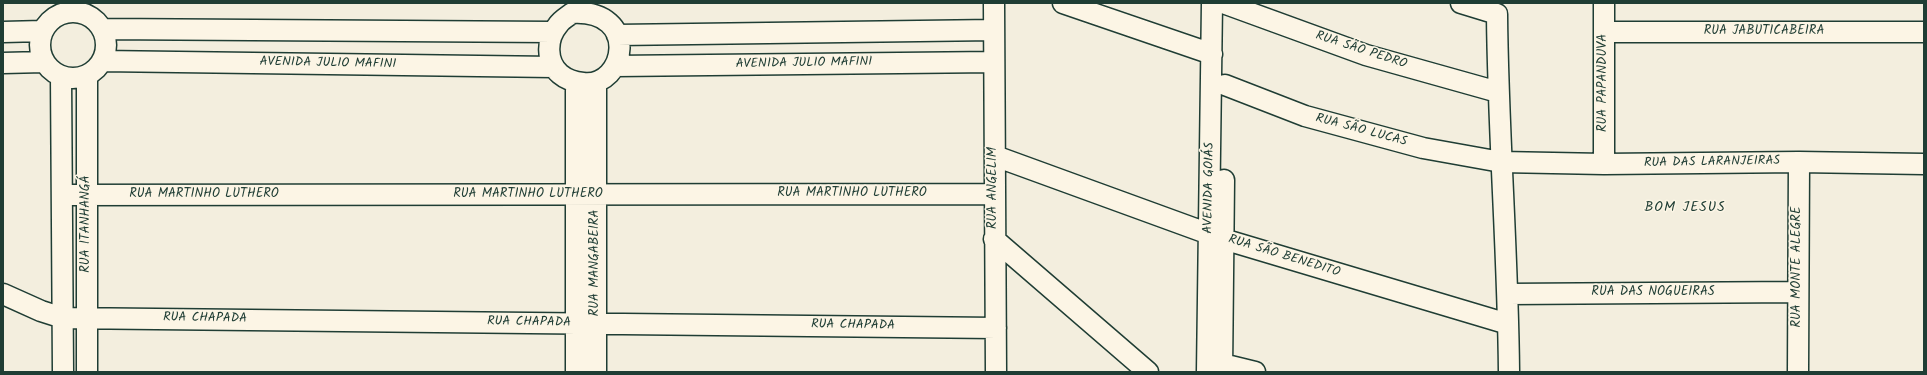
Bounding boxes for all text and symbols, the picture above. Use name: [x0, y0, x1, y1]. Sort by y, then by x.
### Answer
street label: RUA JABUTICABEIRA: [1704, 24, 1824, 40]
street label: RUA SÃO PEDRO: [1313, 29, 1409, 73]
street label: RUA PAPANDUVA: [1596, 34, 1612, 132]
street label: AVENIDA JULIO MAFINI: [260, 55, 396, 73]
street label: AVENIDA JULIO MAFINI: [736, 55, 872, 73]
street label: RUA SÃO LUCAS: [1314, 111, 1408, 151]
street label: AVENIDA GOIÁS: [1201, 142, 1219, 234]
street label: RUA ANGELIM: [986, 147, 1002, 229]
street label: RUA DAS LARANJEIRAS: [1644, 154, 1780, 172]
street label: RUA ITANHANGÁ: [79, 175, 95, 273]
street label: RUA MARTINHO LUTHERO: [777, 186, 927, 202]
street label: RUA MARTINHO LUTHERO: [129, 187, 279, 203]
street label: RUA MARTINHO LUTHERO: [453, 187, 603, 203]
district label: BOM JESUS: [1644, 201, 1726, 217]
street label: RUA MONTE ALEGRE: [1790, 206, 1806, 328]
street label: RUA MANGABEIRA: [588, 210, 604, 316]
street label: RUA SÃO BENEDITO: [1226, 233, 1342, 281]
street label: RUA DAS NOGUEIRAS: [1591, 285, 1715, 301]
street label: RUA CHAPADA: [163, 310, 247, 328]
street label: RUA CHAPADA: [487, 314, 571, 332]
street label: RUA CHAPADA: [811, 317, 895, 335]

